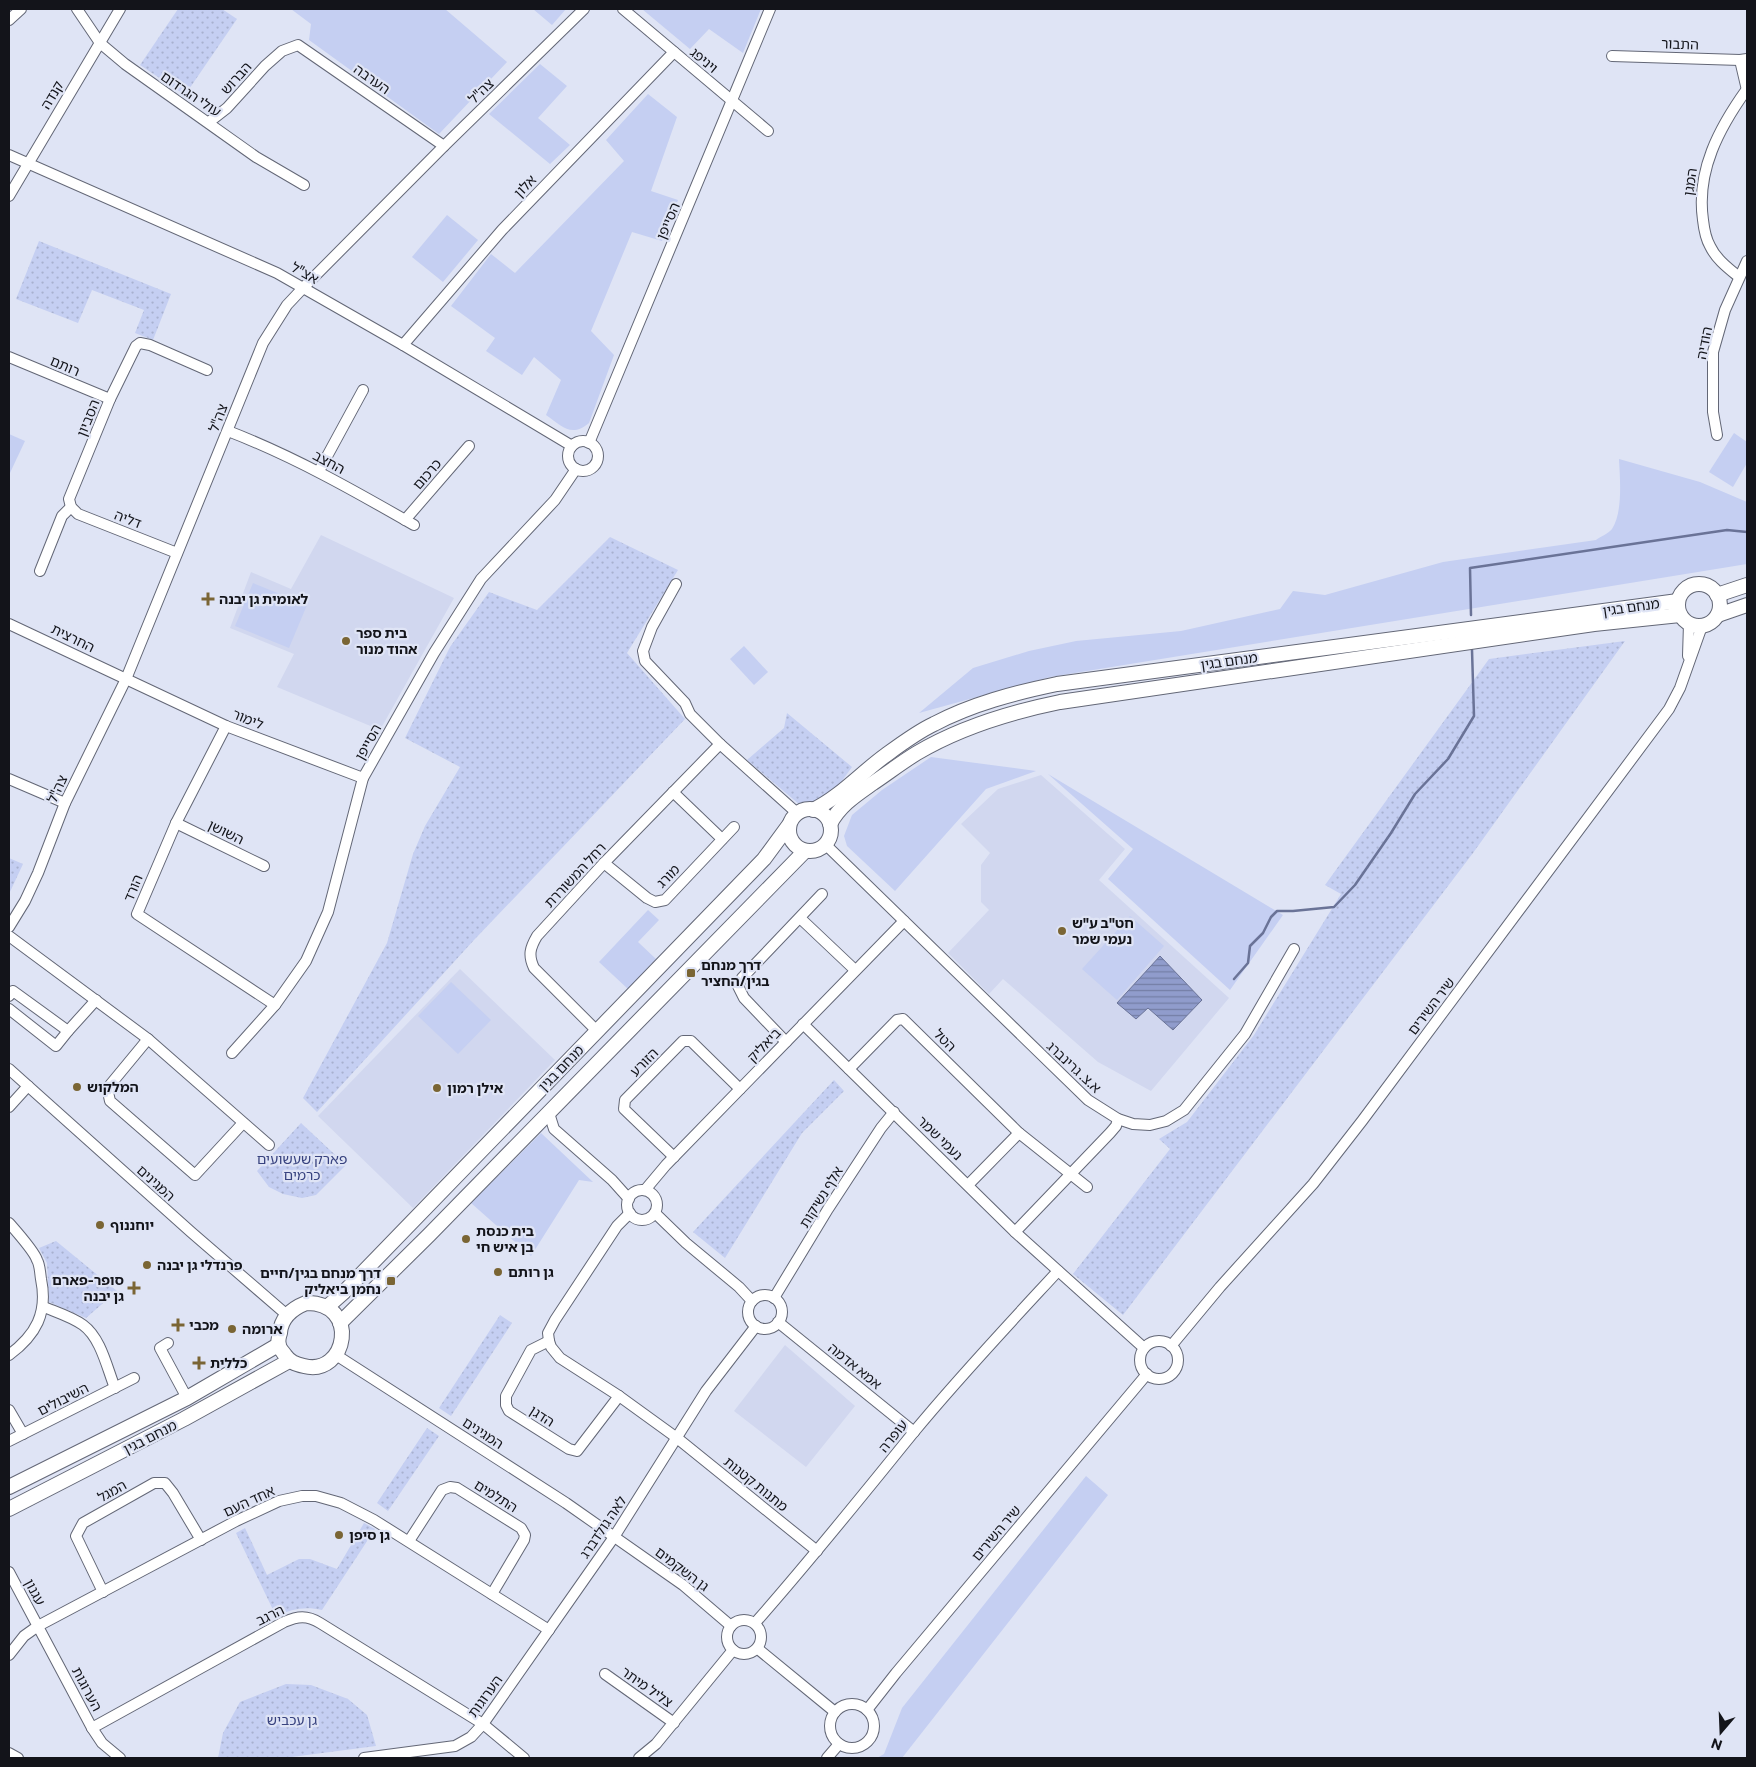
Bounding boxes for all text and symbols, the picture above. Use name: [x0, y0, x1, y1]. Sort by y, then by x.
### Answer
street label: התבור: [1661, 34, 1699, 53]
street label: ויניפג: [687, 43, 722, 76]
street label: הברוש: [217, 58, 255, 98]
street label: הערבה: [351, 60, 394, 97]
street label: עולי הגרדום: [158, 67, 225, 120]
street label: צה"ל: [464, 74, 497, 107]
street label: קנדה: [37, 77, 67, 112]
street label: המגן: [1679, 167, 1700, 197]
street label: אלון: [510, 171, 540, 201]
street label: הסייפן: [652, 200, 683, 242]
street label: אצ"ל: [288, 258, 322, 287]
street label: הודיה: [1692, 325, 1715, 361]
street label: רותם: [48, 352, 83, 379]
street label: הסביון: [72, 397, 103, 439]
street label: צה"ל: [204, 401, 231, 434]
street label: החצב: [310, 446, 348, 477]
street label: כרכום: [409, 455, 445, 493]
street label: דליה: [112, 506, 144, 532]
place label: לאומית גן יבנה: [219, 590, 309, 607]
marker: לאומית גן יבנה: [201, 592, 215, 606]
street label: מנחם בגין: [1601, 594, 1661, 619]
street label: החרצית: [49, 620, 98, 655]
place label: בית ספר אהוד מנור: [356, 624, 418, 657]
marker: בית ספר אהוד מנור: [340, 635, 352, 647]
street label: מנחם בגין: [1199, 648, 1259, 673]
street label: לימור: [230, 705, 266, 732]
street label: הסייפן: [351, 721, 384, 763]
street label: צה"ל: [43, 772, 70, 806]
street label: השושן: [205, 816, 247, 848]
street label: רחל המשוררת: [540, 839, 609, 911]
street label: מורג: [653, 860, 683, 891]
street label: הורד: [119, 872, 146, 904]
place label: חט"ב ע"ש נעמי שמר: [1072, 914, 1134, 947]
marker: חט"ב ע"ש נעמי שמר: [1056, 925, 1068, 937]
place label: דרך מנחם בגין/החציר: [701, 956, 770, 989]
marker: דרך מנחם בגין/החציר: [685, 967, 697, 979]
street label: שיר השירים: [1403, 974, 1458, 1038]
street label: ביאליק: [743, 1024, 784, 1065]
street label: הטל: [931, 1025, 960, 1054]
street label: א.צ. גרינברג: [1044, 1037, 1105, 1096]
street label: מנחם בגין: [535, 1041, 587, 1094]
street label: הזורע: [626, 1044, 661, 1079]
place label: המלקוש: [87, 1078, 139, 1095]
place label: אילן רמון: [447, 1079, 504, 1096]
marker: המלקוש: [71, 1081, 83, 1093]
marker: אילן רמון: [431, 1082, 443, 1094]
street label: נעמי שמר: [914, 1112, 967, 1163]
park label: פארק שעשועים כרמים: [257, 1150, 347, 1183]
street label: המגינים: [134, 1161, 179, 1204]
street label: אלף נשיקות: [795, 1163, 846, 1231]
place label: יוחננוף: [110, 1216, 154, 1233]
marker: יוחננוף: [94, 1219, 106, 1231]
place label: בית כנסת בן איש חי: [476, 1222, 534, 1255]
marker: בית כנסת בן איש חי: [460, 1233, 472, 1245]
place label: פרנדלי גן יבנה: [157, 1256, 243, 1273]
marker: פרנדלי גן יבנה: [141, 1259, 153, 1271]
place label: גן רותם: [508, 1263, 554, 1280]
place label: דרך מנחם בגין/חיים נחמן ביאליק: [260, 1264, 381, 1297]
marker: גן רותם: [492, 1266, 504, 1278]
place label: סופר-פארם גן יבנה: [52, 1271, 124, 1304]
marker: דרך מנחם בגין/חיים נחמן ביאליק: [385, 1275, 397, 1287]
marker: סופר-פארם גן יבנה: [128, 1282, 140, 1294]
place label: מכבי: [189, 1316, 219, 1333]
marker: מכבי: [171, 1318, 185, 1332]
place label: ארומה: [242, 1320, 283, 1337]
marker: ארומה: [226, 1323, 238, 1335]
street label: אמא אדמה: [825, 1339, 886, 1392]
place label: כללית: [210, 1354, 247, 1371]
marker: כללית: [192, 1356, 206, 1370]
street label: השיבולים: [34, 1378, 91, 1419]
street label: הדגן: [527, 1401, 558, 1430]
street label: המגינים: [460, 1413, 507, 1452]
street label: מנחם בגין: [120, 1416, 179, 1457]
street label: עופרה: [874, 1416, 911, 1455]
street label: מתנות קטנות: [721, 1453, 792, 1515]
street label: המגל: [94, 1476, 129, 1505]
street label: התלמים: [471, 1476, 521, 1516]
street label: אחד העם: [220, 1481, 277, 1520]
street label: לאה גולדברג: [576, 1492, 630, 1561]
street label: שיר השירים: [967, 1501, 1024, 1564]
place label: גן סיפן: [349, 1526, 390, 1543]
marker: גן סיפן: [333, 1529, 345, 1541]
street label: גן השקמים: [652, 1543, 713, 1594]
street label: עגנון: [21, 1576, 49, 1608]
street label: הרגב: [253, 1600, 287, 1629]
street label: צליל מיתר: [618, 1663, 677, 1711]
street label: הערוגות: [69, 1664, 106, 1714]
street label: הערוגות: [464, 1671, 505, 1720]
north arrow: [1696, 1707, 1746, 1757]
park label: גן עכביש: [267, 1711, 317, 1728]
text: N: [1709, 1735, 1724, 1755]

